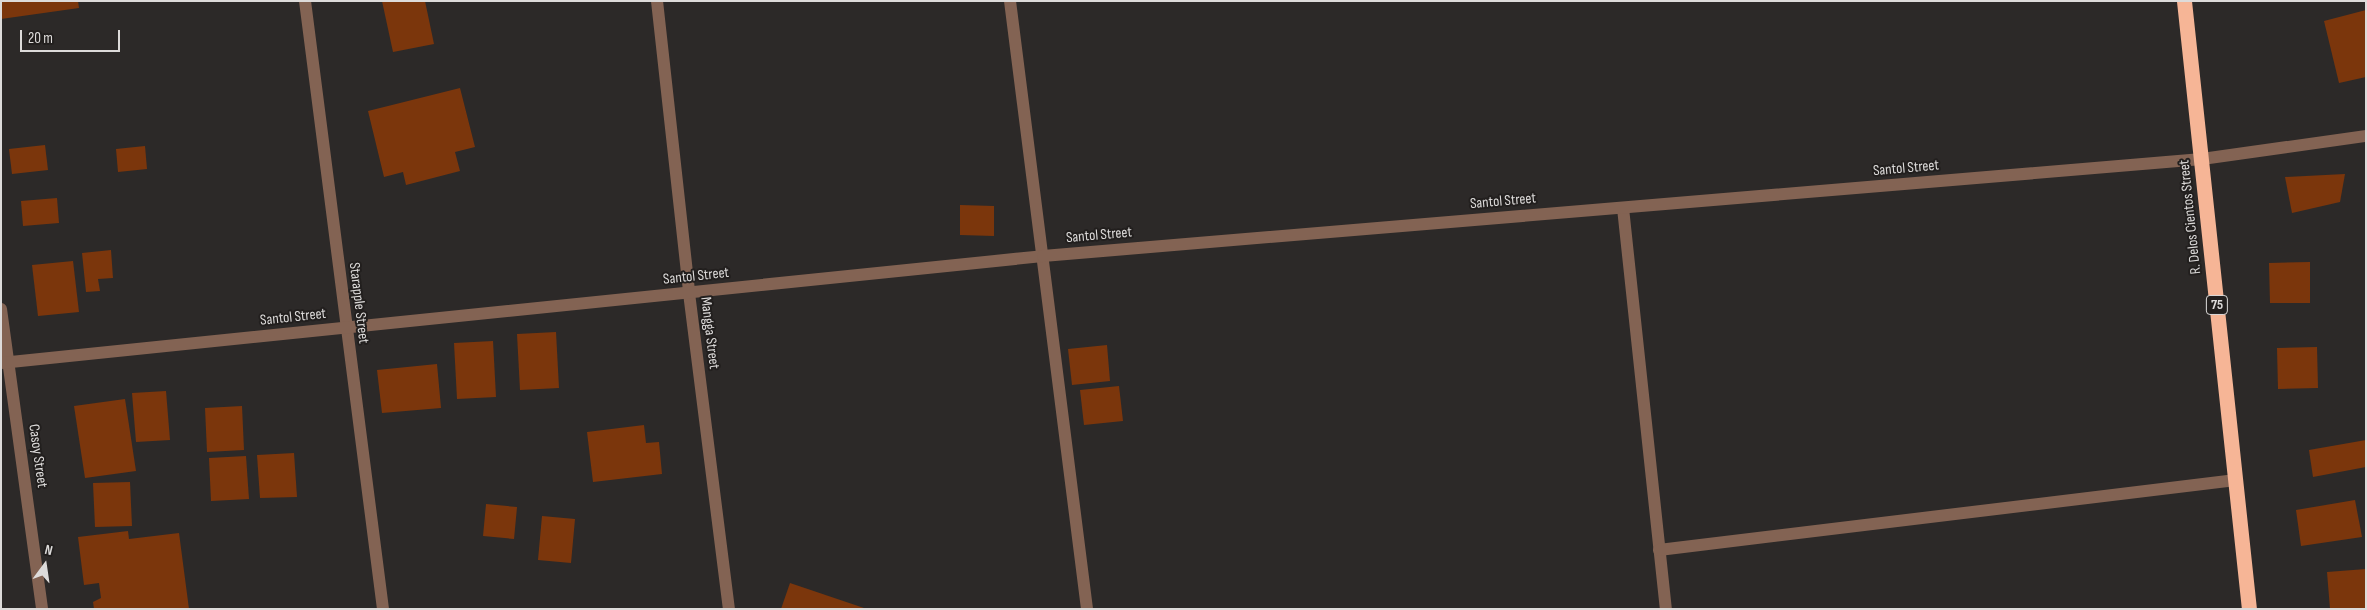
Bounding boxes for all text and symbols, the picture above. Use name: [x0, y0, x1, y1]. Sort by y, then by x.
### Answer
scale bar: [22, 20, 122, 52]
text: 20 m: [28, 29, 53, 48]
street label: Santol Street: [1872, 156, 1940, 180]
street label: R. Delos Cientos Street: [2175, 159, 2205, 275]
street label: Santol Street: [1469, 189, 1537, 213]
street label: Santol Street: [1065, 223, 1133, 247]
street label: Starapple Street: [345, 261, 373, 345]
street label: Santol Street: [662, 264, 730, 288]
road number: 75: [2206, 294, 2228, 316]
street label: Mangga Street: [697, 296, 723, 370]
street label: Santol Street: [259, 305, 327, 329]
street label: Casoy Street: [25, 423, 51, 489]
north arrow: [20, 540, 70, 590]
text: N: [43, 541, 54, 559]

